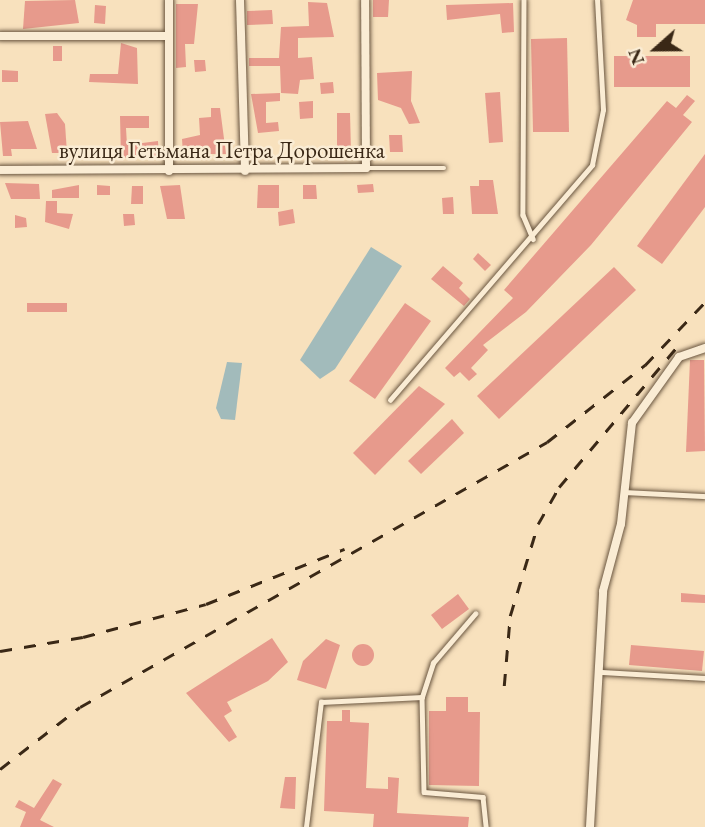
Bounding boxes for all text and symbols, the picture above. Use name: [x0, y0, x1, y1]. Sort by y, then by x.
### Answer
north arrow: [621, 14, 691, 84]
text: N: [622, 45, 650, 68]
street label: вулиця Гетьмана Петра Дорошенка: [59, 136, 385, 164]

